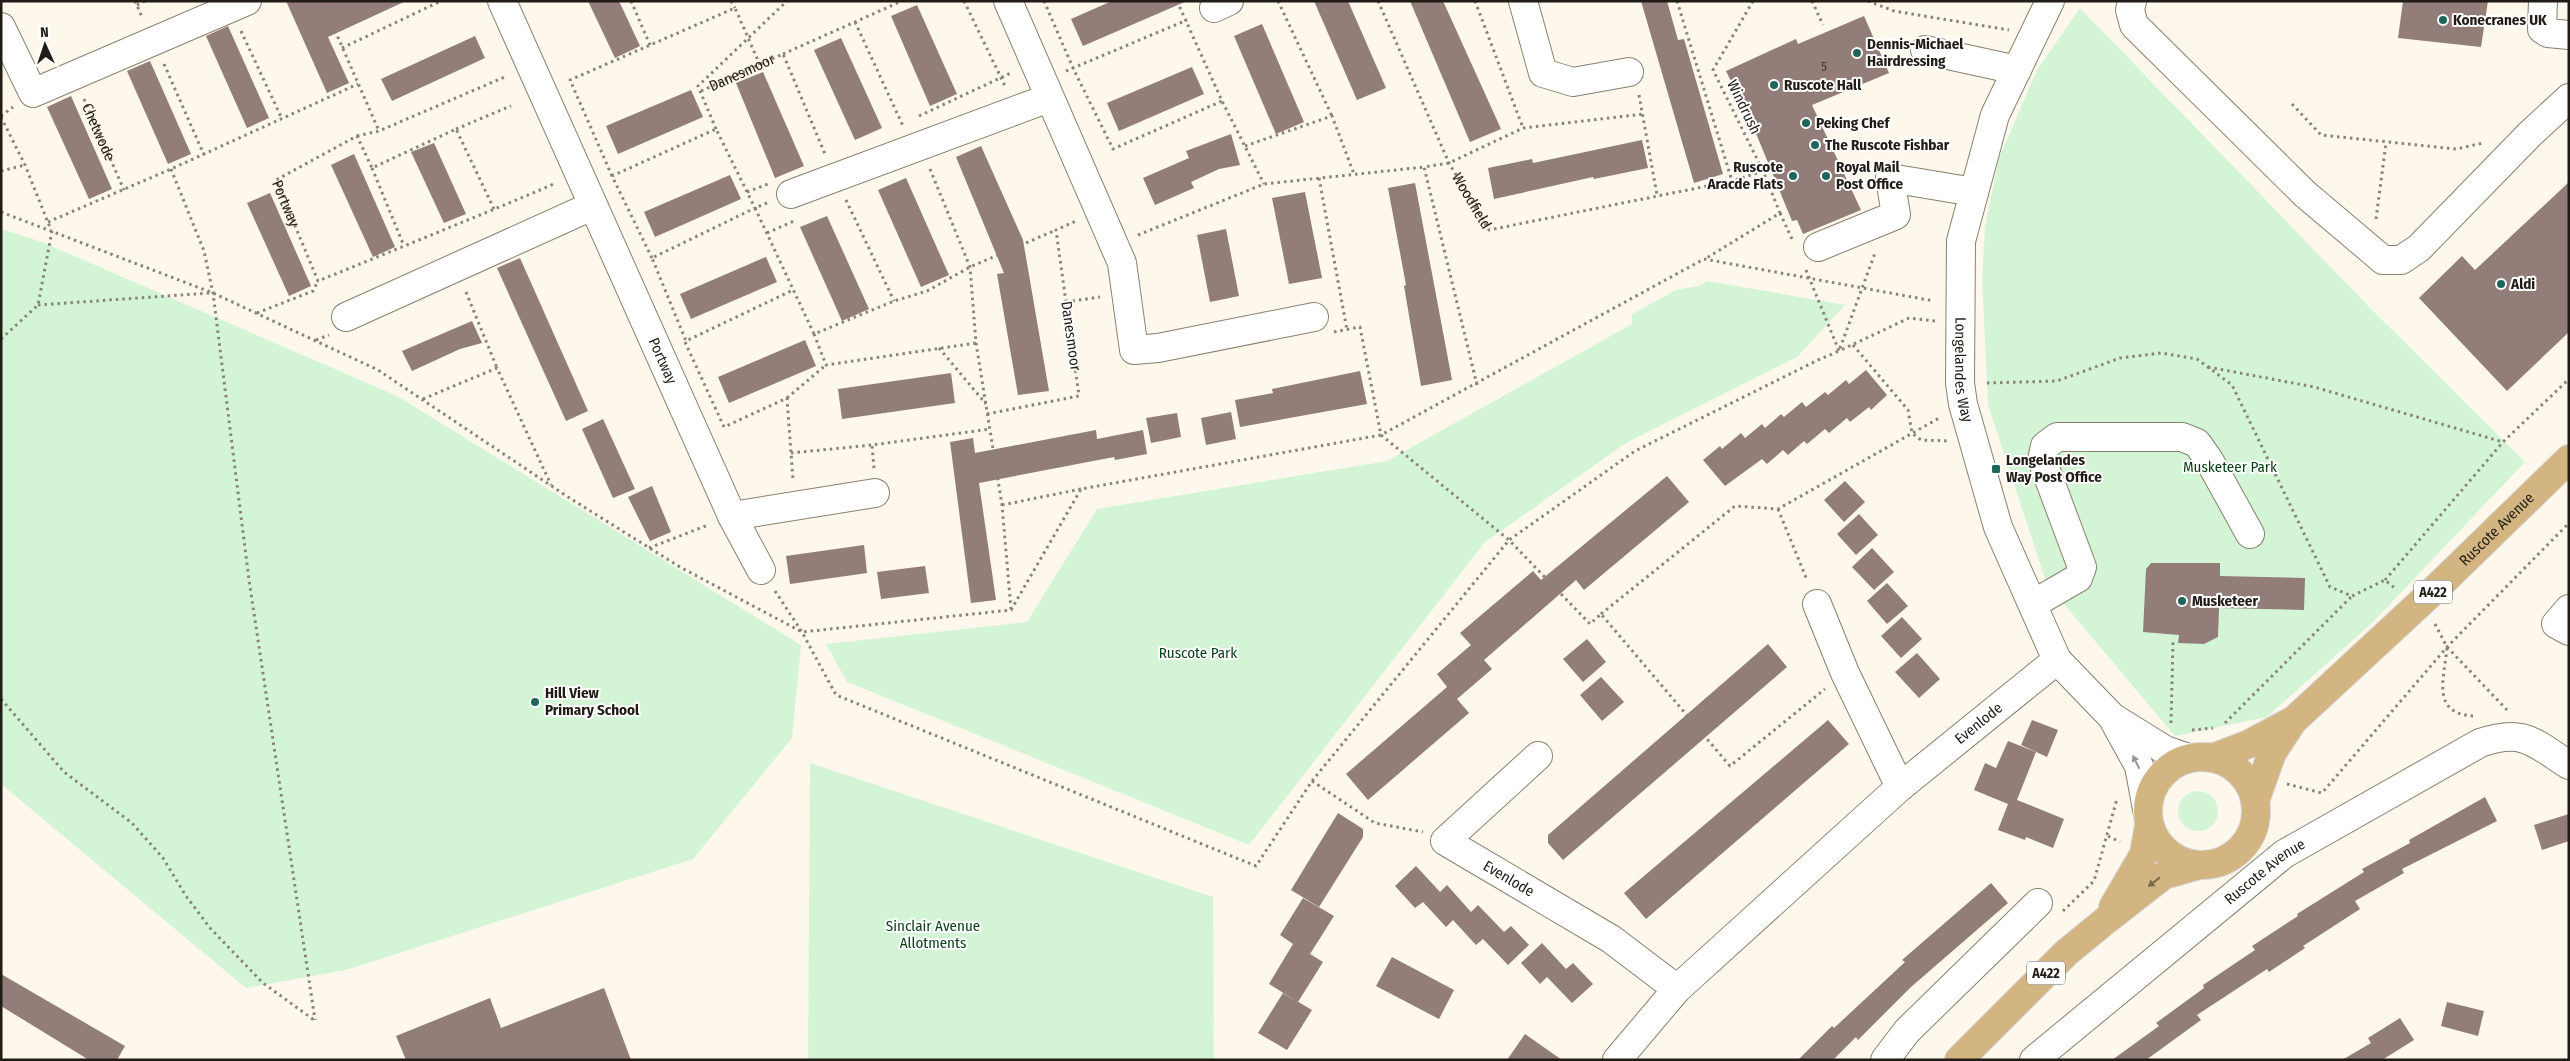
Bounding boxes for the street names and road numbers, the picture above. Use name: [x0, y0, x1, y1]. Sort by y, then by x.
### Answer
street label: Danesmoor: [706, 50, 778, 95]
street label: Windrush: [1723, 77, 1765, 137]
street label: Chetwode: [78, 100, 119, 163]
street label: Woodfield: [1448, 170, 1495, 232]
street label: Portway: [268, 177, 304, 230]
street label: Danesmoor: [1057, 300, 1085, 373]
street label: Longelandes Way: [1951, 317, 1977, 425]
street label: Portway: [644, 335, 681, 387]
street label: Ruscote Avenue: [2456, 489, 2538, 570]
road number: A422: [2414, 580, 2452, 604]
street label: Evenlode: [1951, 699, 2006, 748]
street label: Ruscote Avenue: [2221, 835, 2308, 908]
street label: Evenlode: [1480, 857, 1537, 901]
road number: A422: [2027, 961, 2065, 984]

